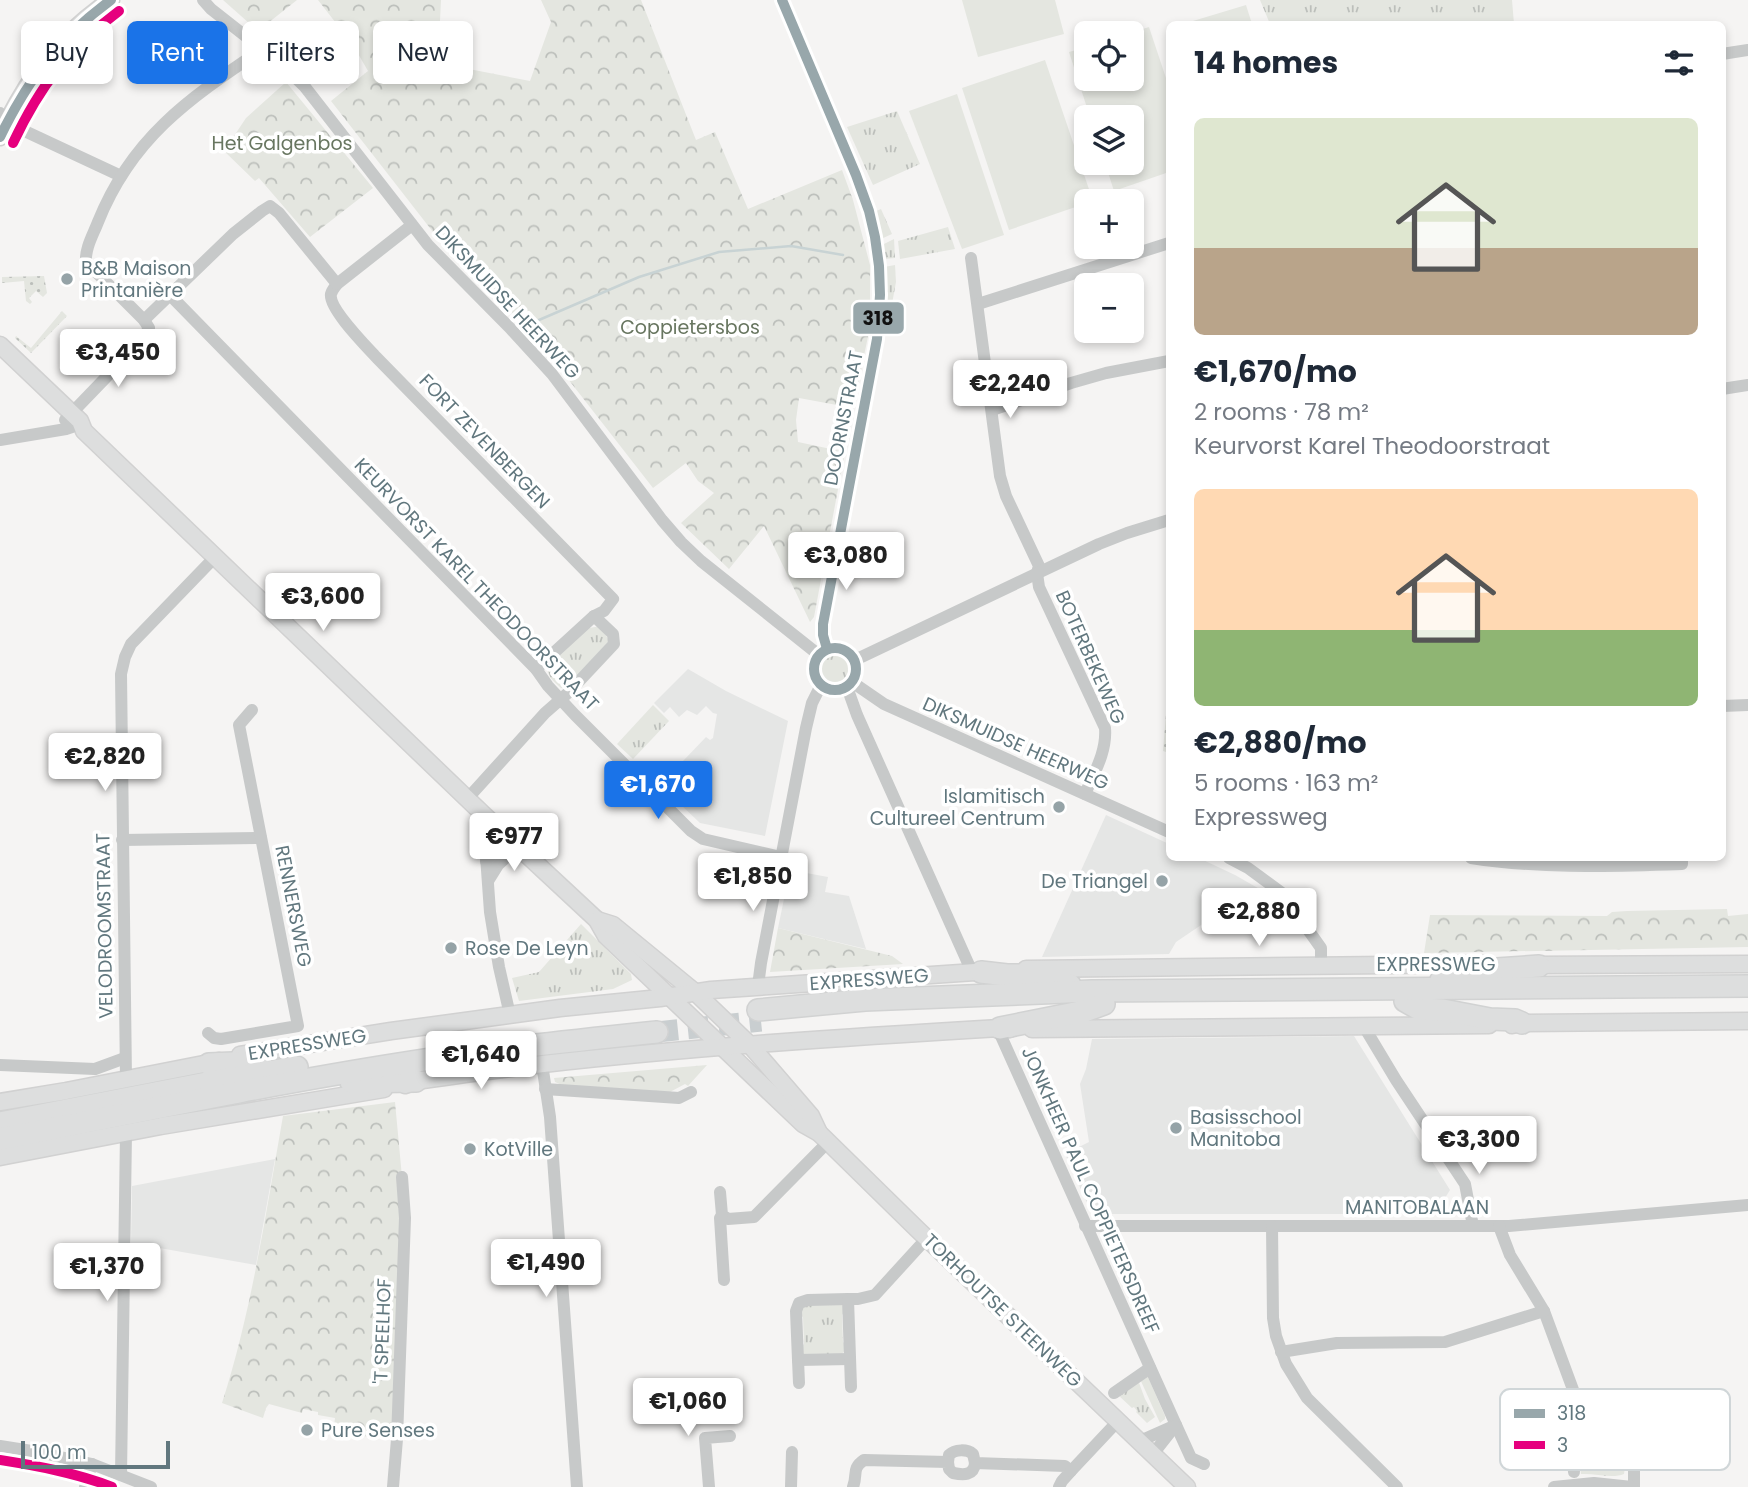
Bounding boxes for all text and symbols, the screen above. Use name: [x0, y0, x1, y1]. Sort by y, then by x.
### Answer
chip: Buy: [21, 21, 113, 84]
chip: Rent: [127, 21, 228, 84]
chip: Filters: [242, 21, 359, 84]
chip: New: [373, 21, 473, 84]
map controls: [1074, 21, 1144, 343]
button: locate: [1074, 21, 1144, 91]
text: 14 homes: [1194, 41, 1338, 84]
icon: filters: [1660, 44, 1698, 82]
button: layers: [1074, 105, 1144, 175]
park label: Het Galgenbos: [212, 130, 352, 157]
icon: home: [1383, 164, 1509, 290]
button: +: [1074, 189, 1144, 259]
street label: DIKSMUIDSE HEERWEG: [429, 220, 586, 385]
place label: B&B Maison Printanière: [81, 255, 192, 304]
marker: B&B Maison Printanière: [59, 271, 75, 287]
button: −: [1074, 273, 1144, 343]
line badge: 318: [852, 301, 905, 335]
text: 318: [863, 305, 893, 332]
park label: Coppietersbos: [620, 314, 760, 341]
pin: €3,450: [61, 330, 175, 389]
text: €3,450: [76, 336, 160, 368]
street label: DOORNSTRAAT: [817, 348, 870, 488]
text: €1,670/mo: [1194, 350, 1357, 393]
pin: €2,240: [953, 360, 1067, 420]
text: €2,240: [969, 367, 1051, 399]
street label: FORT ZEVENBERGEN: [413, 368, 556, 515]
text: 2 rooms · 78 m²: [1194, 396, 1369, 428]
text: Keurvorst Karel Theodoorstraat: [1194, 430, 1550, 462]
street label: KEURVORST KAREL THEODOORSTRAAT: [348, 452, 605, 717]
pin: €3,080: [789, 532, 903, 592]
icon: home: [1383, 535, 1509, 661]
text: €3,080: [804, 539, 888, 571]
pin: €3,600: [266, 574, 380, 633]
text: €3,600: [281, 580, 365, 612]
street label: BOTERBEKEWEG: [1049, 586, 1132, 728]
street label: DIKSMUIDSE HEERWEG: [918, 690, 1113, 797]
text: €2,880/mo: [1194, 721, 1367, 764]
pin: €2,820: [48, 734, 162, 793]
text: €2,820: [64, 740, 146, 772]
pin: €1,670: [601, 762, 715, 821]
text: 5 rooms · 163 m²: [1194, 767, 1378, 799]
text: €1,670: [620, 768, 696, 800]
place label: Islamitisch Cultureel Centrum: [870, 783, 1045, 832]
marker: Islamitisch Cultureel Centrum: [1051, 799, 1067, 815]
text: Expressweg: [1194, 801, 1328, 833]
pin: €977: [473, 814, 555, 873]
text: €977: [485, 820, 543, 852]
street label: VELODROOMSTRAAT: [89, 833, 120, 1019]
street label: RENNERSWEG: [268, 843, 319, 969]
pin: €1,850: [696, 853, 810, 913]
text: €1,850: [714, 860, 792, 892]
place label: De Triangel: [1041, 868, 1148, 895]
marker: De Triangel: [1154, 873, 1170, 889]
pin: €2,880: [1202, 888, 1316, 948]
text: €2,880: [1218, 895, 1300, 927]
place label: Rose De Leyn: [465, 935, 589, 962]
marker: Rose De Leyn: [443, 940, 459, 956]
street label: EXPRESSWEG: [1376, 951, 1496, 978]
street label: EXPRESSWEG: [809, 962, 929, 997]
street label: EXPRESSWEG: [246, 1022, 368, 1067]
pin: €1,640: [424, 1032, 538, 1091]
text: €1,640: [442, 1038, 520, 1070]
street label: JONKHEER PAUL COPPIETERSDREEF: [1015, 1042, 1166, 1338]
place label: Basisschool Manitoba: [1190, 1104, 1302, 1153]
pin: €3,300: [1422, 1116, 1536, 1176]
marker: Basisschool Manitoba: [1168, 1120, 1184, 1136]
text: €3,300: [1438, 1123, 1520, 1155]
place label: KotVille: [484, 1136, 553, 1163]
marker: KotVille: [462, 1141, 478, 1157]
street label: MANITOBALAAN: [1345, 1194, 1489, 1221]
street label: TORHOUTSE STEENWEG: [917, 1227, 1088, 1393]
pin: €1,490: [489, 1240, 603, 1299]
pin: €1,370: [50, 1244, 164, 1303]
text: €1,490: [507, 1246, 585, 1278]
text: €1,370: [70, 1250, 144, 1282]
street label: 'T SPEELHOF: [367, 1278, 398, 1384]
pin: €1,060: [631, 1378, 745, 1438]
text: €1,060: [649, 1385, 727, 1417]
legend: [1500, 1389, 1730, 1470]
text: 318: [1557, 1400, 1586, 1427]
place label: Pure Senses: [321, 1417, 435, 1444]
marker: Pure Senses: [299, 1422, 315, 1438]
text: 3: [1557, 1432, 1568, 1459]
scale bar: [21, 1438, 170, 1470]
text: 100 m: [32, 1439, 87, 1466]

